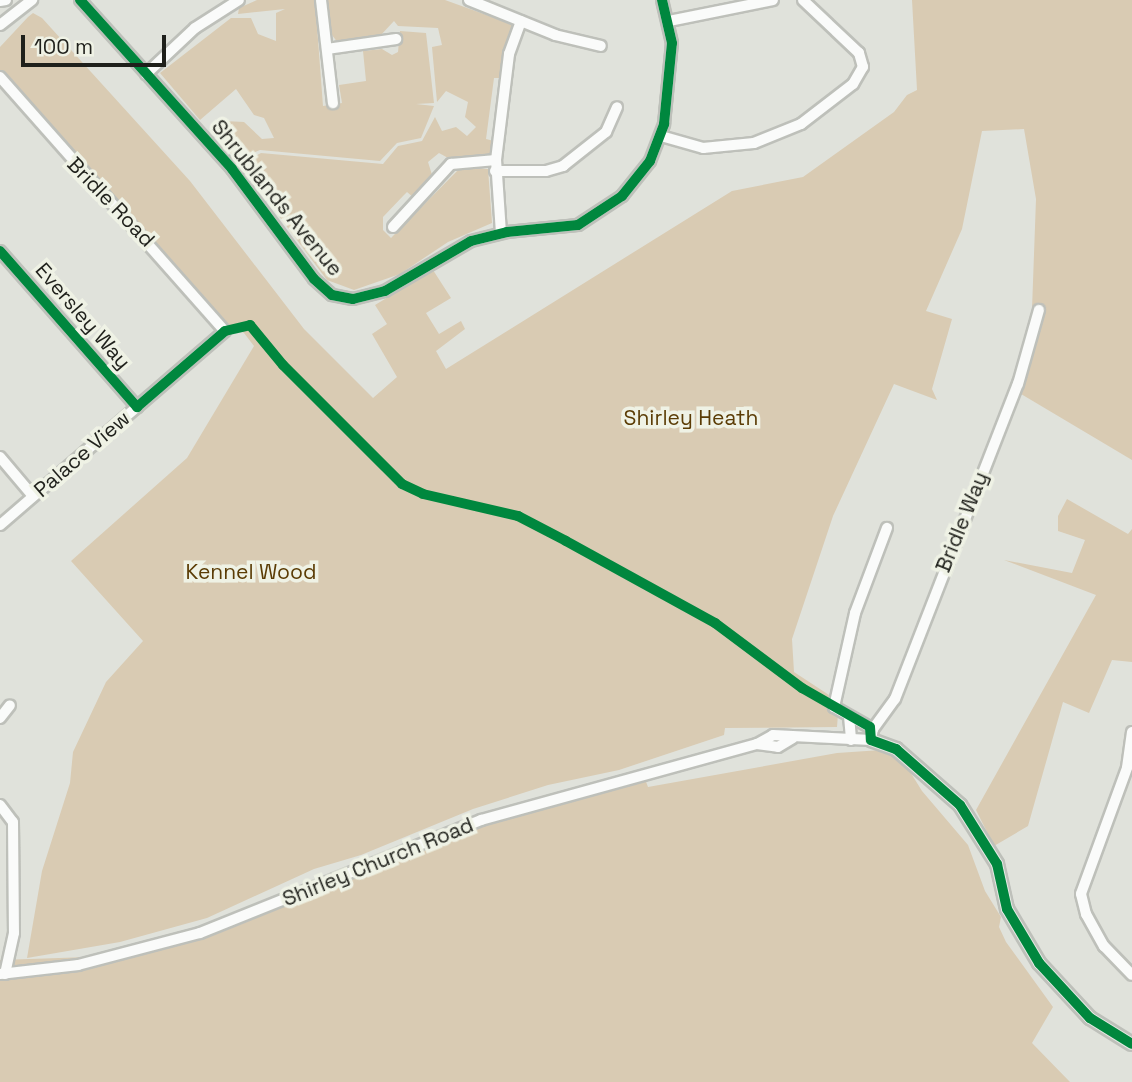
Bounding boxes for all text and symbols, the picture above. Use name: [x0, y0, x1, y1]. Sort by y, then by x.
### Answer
scale bar: [24, 21, 170, 65]
text: 100 m: [34, 33, 93, 60]
street label: Shrublands Avenue: [206, 115, 348, 281]
street label: Bridle Road: [62, 152, 160, 252]
street label: Eversley Way: [30, 258, 136, 374]
street label: Palace View: [29, 405, 135, 503]
park label: Shirley Heath: [624, 405, 758, 431]
street label: Bridle Way: [930, 468, 994, 576]
park label: Kennel Wood: [185, 559, 317, 585]
street label: Shirley Church Road: [279, 812, 477, 912]

